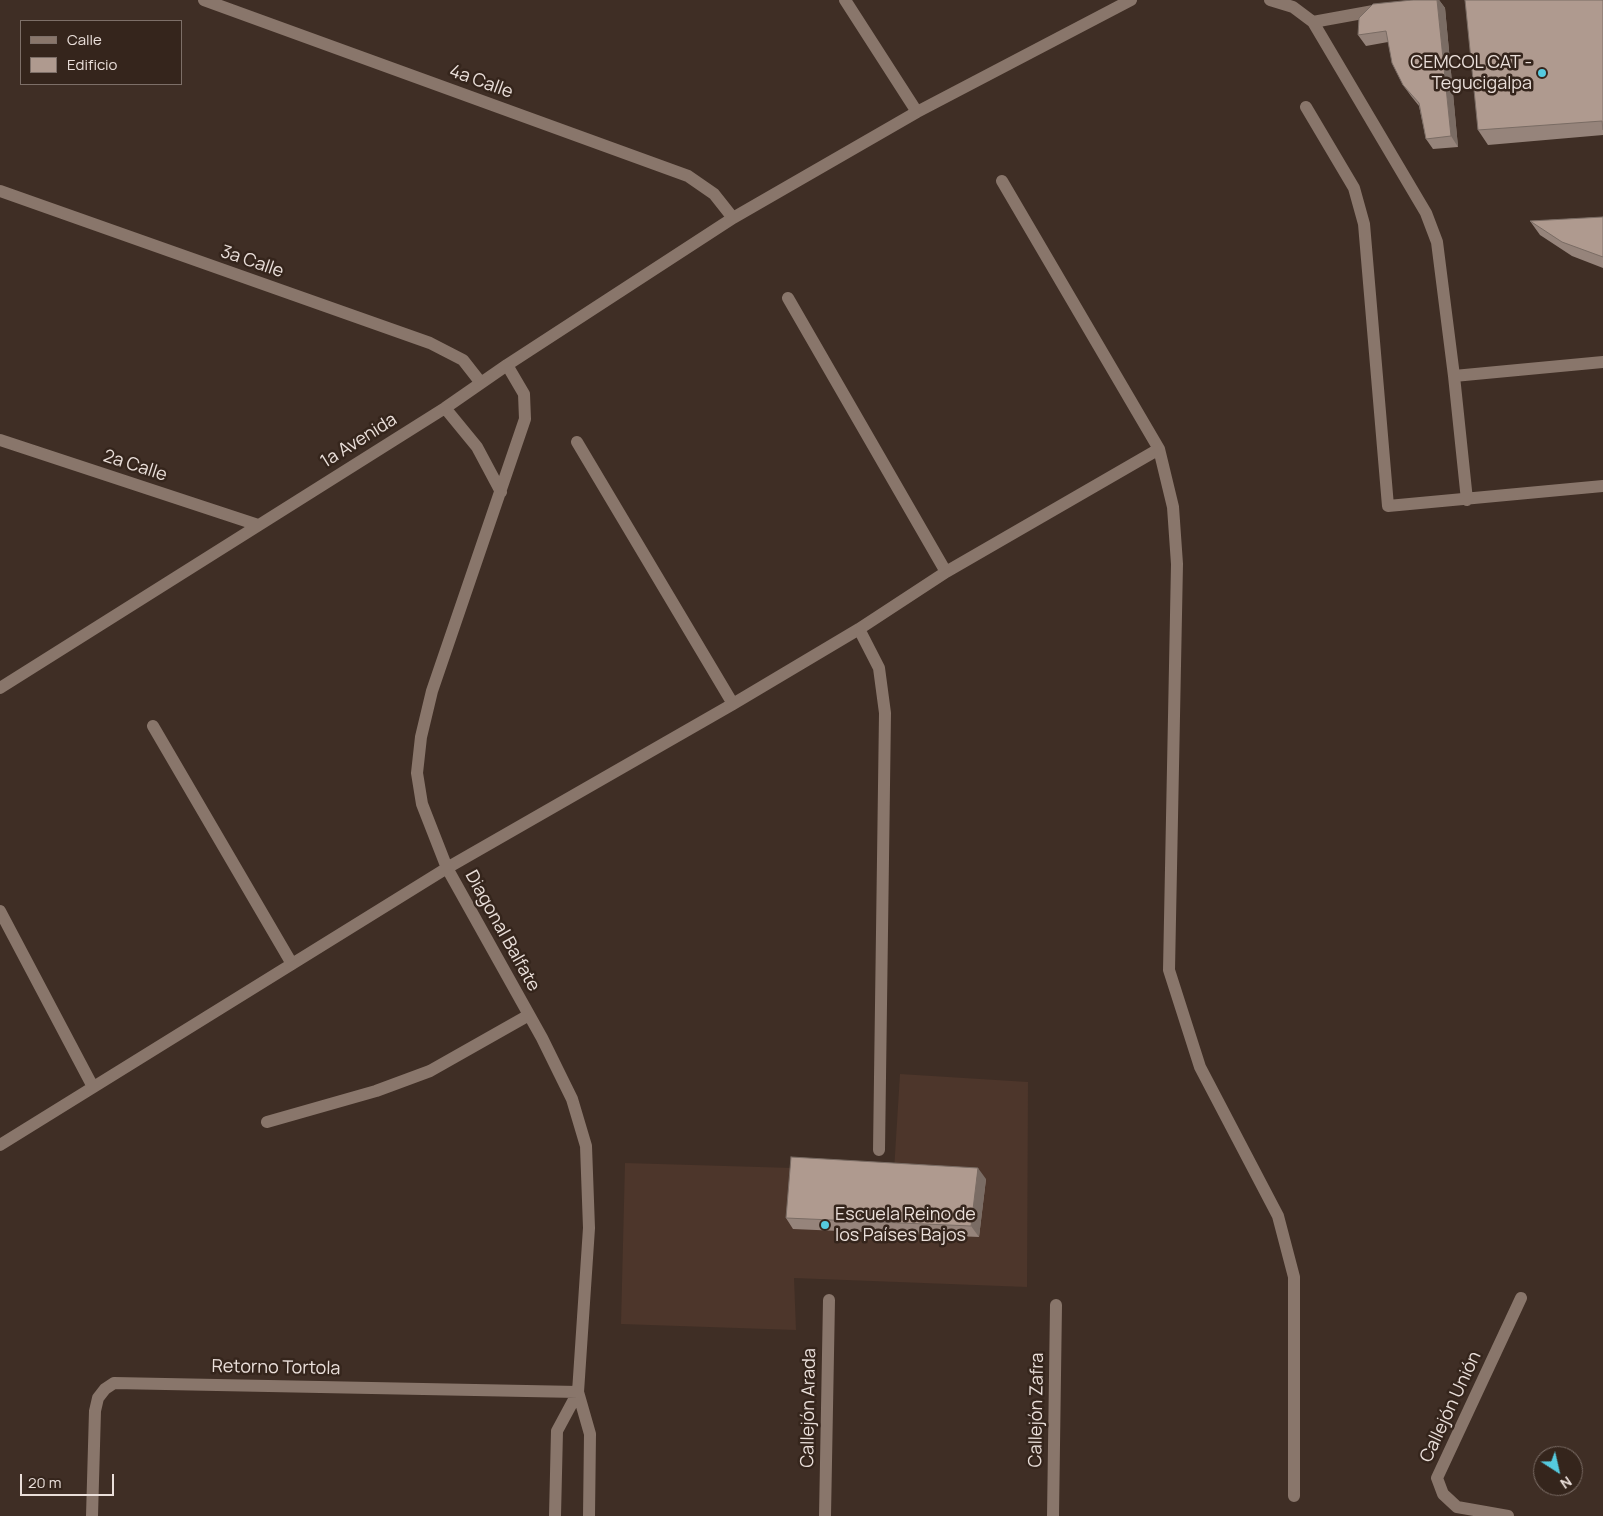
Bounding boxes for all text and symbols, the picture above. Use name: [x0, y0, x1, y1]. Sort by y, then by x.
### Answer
legend: [20, 20, 182, 85]
text: Calle: [67, 29, 102, 50]
place label: CEMCOL CAT - Tegucigalpa: [1410, 52, 1532, 94]
text: Edificio: [67, 54, 117, 75]
street label: 4a Calle: [446, 61, 516, 103]
marker: CEMCOL CAT - Tegucigalpa: [1536, 67, 1548, 79]
street label: 3a Calle: [218, 241, 286, 283]
street label: 1a Avenida: [317, 409, 401, 473]
street label: 2a Calle: [100, 446, 170, 486]
street label: Diagonal Balfate: [460, 867, 544, 995]
place label: Escuela Reino de los Países Bajos: [835, 1204, 976, 1246]
marker: Escuela Reino de los Países Bajos: [819, 1219, 831, 1231]
street label: Callejón Arada: [797, 1348, 821, 1468]
street label: Callejón Unión: [1416, 1348, 1486, 1466]
street label: Callejón Zafra: [1025, 1352, 1049, 1468]
street label: Retorno Tortola: [211, 1356, 341, 1380]
north arrow: [1533, 1446, 1583, 1496]
scale bar: [22, 1464, 116, 1496]
text: 20 m: [28, 1472, 61, 1493]
text: N: [1557, 1472, 1576, 1494]

